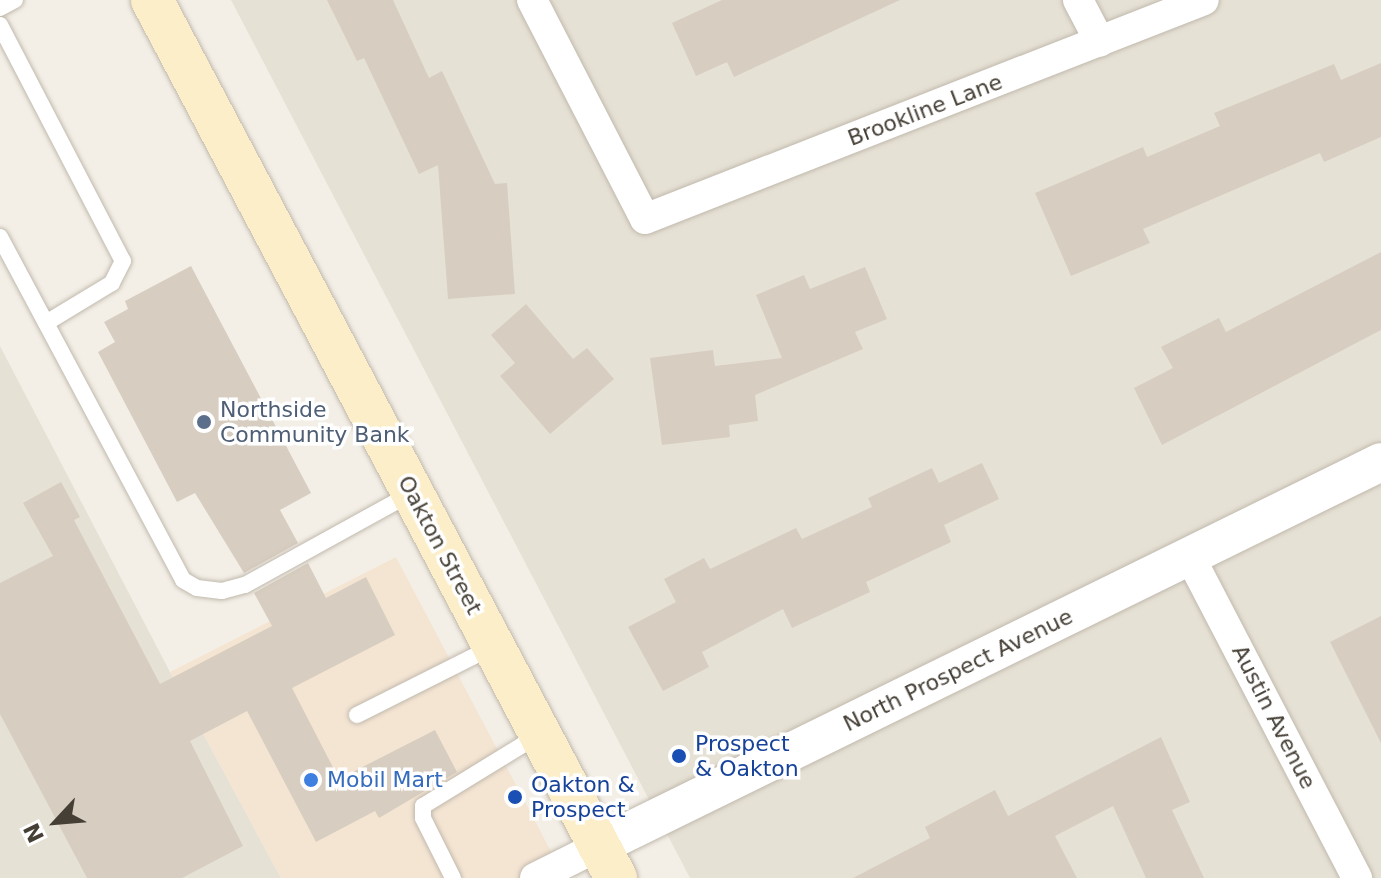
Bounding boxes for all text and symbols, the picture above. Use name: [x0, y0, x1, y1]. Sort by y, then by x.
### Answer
street label: Brookline Lane: [844, 68, 1006, 152]
place label: Northside Community Bank: [220, 396, 410, 448]
marker: Northside Community Bank: [195, 413, 213, 431]
street label: Oakton Street: [392, 471, 488, 619]
street label: North Prospect Avenue: [839, 603, 1077, 737]
street label: Austin Avenue: [1226, 641, 1322, 793]
place label: Prospect & Oakton: [695, 730, 799, 782]
marker: Prospect & Oakton: [670, 747, 688, 765]
place label: Mobil Mart: [327, 767, 443, 793]
marker: Mobil Mart: [302, 771, 320, 789]
place label: Oakton & Prospect: [531, 771, 635, 822]
north arrow: [16, 782, 96, 862]
marker: Oakton & Prospect: [506, 788, 524, 806]
text: N: [19, 819, 49, 847]

